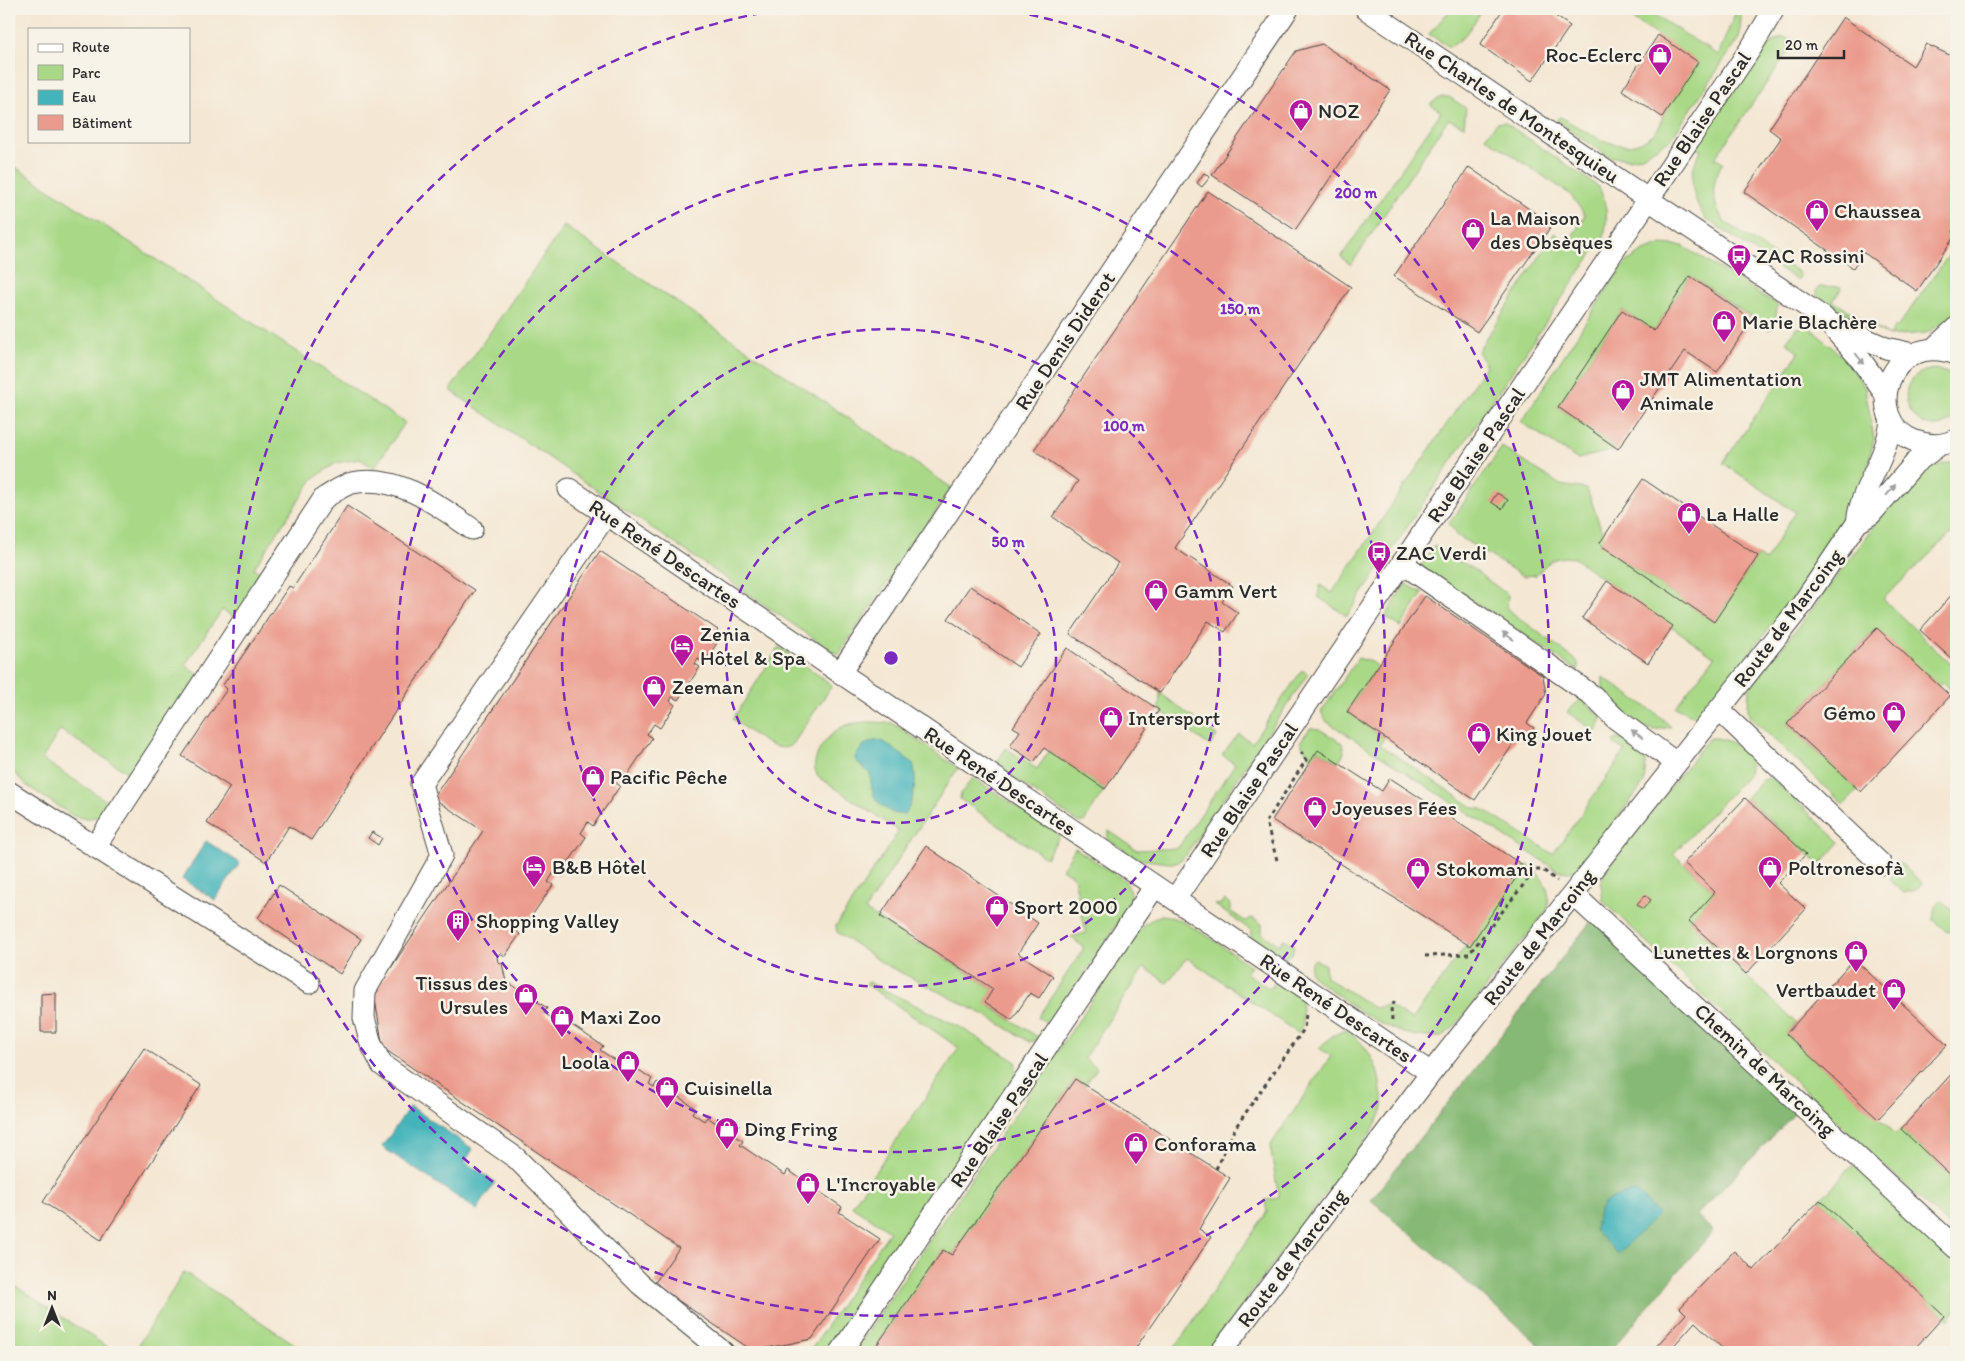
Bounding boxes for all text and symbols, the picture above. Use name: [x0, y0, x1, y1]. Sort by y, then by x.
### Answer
street label: Rue Charles de Montesquieu: [1400, 25, 1625, 188]
legend: [28, 28, 190, 142]
scale bar: [1778, 28, 1844, 60]
text: 20 m: [1785, 36, 1819, 54]
text: Route: [72, 38, 110, 56]
place label: Roc-Eclerc: [1545, 42, 1642, 67]
shop icon: Roc-Eclerc: [1647, 42, 1673, 76]
street label: Rue Blaise Pascal: [1647, 46, 1756, 191]
text: Parc: [72, 64, 101, 82]
text: Eau: [72, 88, 96, 106]
shop icon: NOZ: [1288, 98, 1314, 132]
place label: NOZ: [1318, 98, 1359, 123]
text: Bâtiment: [72, 114, 133, 132]
text: 200 m: [1335, 184, 1378, 202]
shop icon: Chaussea: [1804, 198, 1830, 232]
place label: Chaussea: [1834, 198, 1921, 223]
place label: La Maison des Obsèques: [1490, 205, 1613, 254]
shop icon: La Maison des Obsèques: [1460, 217, 1486, 251]
bus stop icon: ZAC Rossini: [1726, 243, 1752, 277]
place label: ZAC Rossini: [1756, 243, 1865, 268]
street label: Rue Denis Diderot: [1009, 267, 1120, 415]
text: 150 m: [1220, 300, 1260, 318]
shop icon: Marie Blachère: [1711, 309, 1737, 343]
place label: Marie Blachère: [1742, 309, 1877, 334]
one-way arrow: [1854, 352, 1865, 365]
place label: JMT Alimentation Animale: [1640, 366, 1802, 415]
shop icon: JMT Alimentation Animale: [1610, 378, 1636, 412]
street label: Rue Blaise Pascal: [1421, 382, 1530, 527]
text: 100 m: [1103, 417, 1145, 435]
one-way arrow: [1886, 483, 1897, 496]
street label: Rue René Descartes: [585, 493, 746, 614]
shop icon: La Halle: [1676, 501, 1702, 535]
place label: La Halle: [1706, 501, 1779, 526]
text: 50 m: [991, 533, 1025, 551]
bus stop icon: ZAC Verdi: [1366, 540, 1392, 574]
place label: ZAC Verdi: [1396, 540, 1487, 565]
street label: Route de Marcoing: [1728, 543, 1848, 692]
shop icon: Gamm Vert: [1143, 578, 1169, 612]
place label: Gamm Vert: [1174, 578, 1277, 603]
place label: Zenia Hôtel & Spa: [700, 621, 806, 670]
one-way arrow: [1501, 631, 1515, 641]
hotel icon: Zenia Hôtel & Spa: [669, 633, 695, 667]
centre of rings: [882, 649, 900, 667]
shop icon: Zeeman: [641, 674, 667, 708]
place label: Zeeman: [672, 674, 744, 699]
place label: Gémo: [1823, 700, 1876, 725]
shop icon: Gémo: [1881, 700, 1907, 734]
shop icon: Intersport: [1098, 705, 1124, 739]
place label: Intersport: [1128, 705, 1221, 730]
street label: Rue Blaise Pascal: [1194, 717, 1303, 862]
street label: Rue René Descartes: [920, 720, 1081, 841]
shop icon: King Jouet: [1466, 721, 1492, 755]
place label: King Jouet: [1496, 721, 1592, 746]
one-way arrow: [1630, 729, 1644, 739]
shop icon: Pacific Pêche: [580, 764, 606, 798]
place label: Pacific Pêche: [610, 764, 728, 789]
shop icon: Joyeuses Fées: [1302, 795, 1328, 829]
place label: Joyeuses Fées: [1332, 795, 1457, 820]
hotel icon: B&B Hôtel: [521, 854, 547, 888]
place label: B&B Hôtel: [552, 854, 646, 879]
shop icon: Poltronesofà: [1757, 855, 1783, 889]
place label: Poltronesofà: [1788, 855, 1904, 880]
shop icon: Stokomani: [1405, 856, 1431, 890]
place label: Stokomani: [1436, 856, 1534, 881]
street label: Route de Marcoing: [1477, 863, 1600, 1010]
shop icon: Sport 2000: [984, 894, 1010, 928]
place label: Sport 2000: [1014, 894, 1118, 919]
building icon: Shopping Valley: [445, 908, 471, 942]
place label: Shopping Valley: [476, 908, 619, 933]
place label: Lunettes & Lorgnons: [1653, 939, 1838, 964]
shop icon: Lunettes & Lorgnons: [1843, 939, 1869, 973]
street label: Rue René Descartes: [1256, 947, 1417, 1068]
place label: Tissus des Ursules: [415, 970, 508, 1019]
place label: Vertbaudet: [1776, 977, 1876, 1002]
shop icon: Vertbaudet: [1881, 977, 1907, 1011]
shop icon: Tissus des Ursules: [513, 982, 539, 1016]
street label: Chemin de Marcoing: [1690, 998, 1841, 1142]
shop icon: Maxi Zoo: [549, 1004, 575, 1038]
place label: Maxi Zoo: [580, 1004, 661, 1029]
street label: Rue Blaise Pascal: [944, 1047, 1053, 1192]
place label: Loola: [561, 1049, 610, 1074]
shop icon: Loola: [615, 1049, 641, 1083]
shop icon: Cuisinella: [654, 1075, 680, 1109]
place label: Cuisinella: [684, 1075, 772, 1100]
shop icon: Ding Fring: [714, 1116, 740, 1150]
place label: Ding Fring: [744, 1116, 838, 1141]
shop icon: Conforama: [1123, 1131, 1149, 1165]
place label: Conforama: [1154, 1131, 1257, 1156]
shop icon: L'Incroyable: [795, 1171, 821, 1205]
place label: L'Incroyable: [826, 1171, 936, 1196]
street label: Route de Marcoing: [1232, 1183, 1352, 1332]
north arrow: [28, 1284, 78, 1334]
text: N: [47, 1287, 57, 1304]

